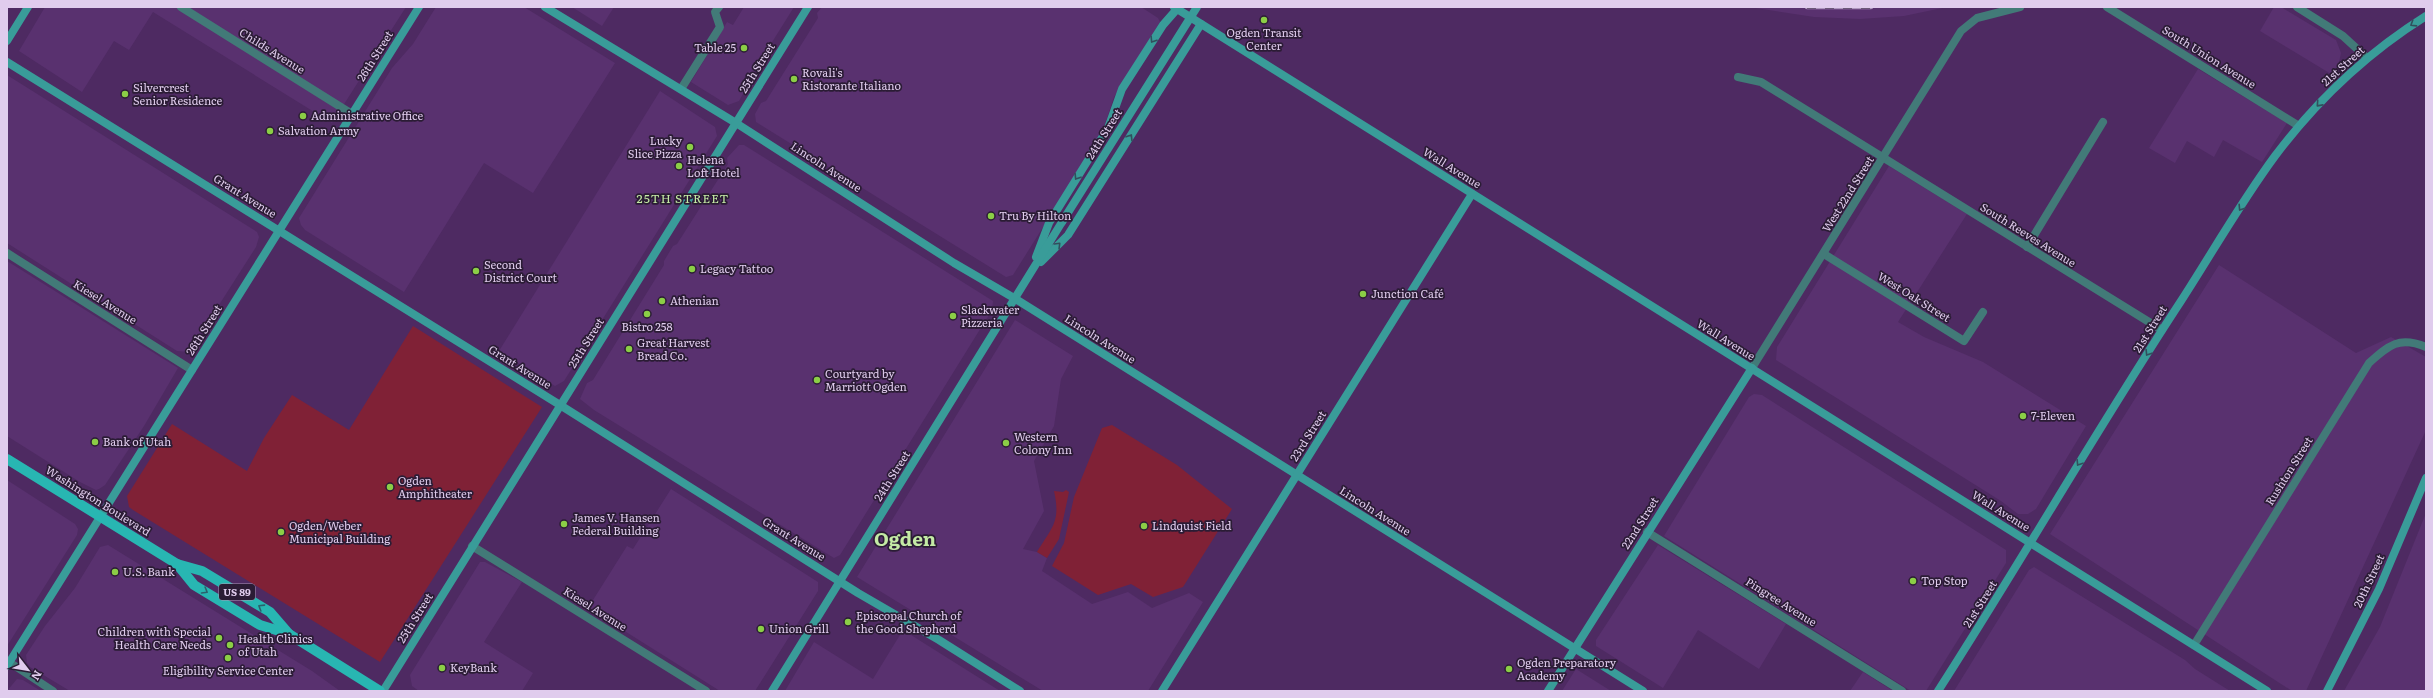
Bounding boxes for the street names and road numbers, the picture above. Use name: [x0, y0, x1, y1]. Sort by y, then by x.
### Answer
street label: South Union Avenue: [2160, 21, 2260, 92]
street label: Childs Avenue: [237, 24, 309, 77]
street label: 26th Street: [352, 27, 396, 84]
street label: 25th Street: [734, 39, 778, 96]
street label: 21st Street: [2317, 41, 2368, 89]
street label: 24th Street: [1081, 105, 1125, 162]
street label: Lincoln Avenue: [788, 137, 865, 195]
street label: Wall Avenue: [1420, 143, 1485, 192]
street label: West 22nd Street: [1817, 152, 1877, 235]
street label: Grant Avenue: [211, 169, 280, 221]
street label: South Reeves Avenue: [1978, 198, 2080, 270]
street label: West Oak Street: [1875, 267, 1954, 325]
street label: Kiesel Avenue: [71, 275, 141, 327]
street label: 26th Street: [181, 301, 225, 358]
street label: 21st Street: [2128, 301, 2170, 355]
street label: Lincoln Avenue: [1062, 310, 1139, 367]
street label: 25th Street: [563, 314, 607, 371]
street label: Wall Avenue: [1694, 315, 1759, 364]
street label: Grant Avenue: [486, 340, 555, 392]
street label: 23rd Street: [1285, 407, 1329, 464]
street label: Rushton Street: [2261, 433, 2316, 508]
street label: 24th Street: [869, 447, 913, 504]
street label: Washington Boulevard: [43, 461, 154, 539]
street label: Lincoln Avenue: [1337, 482, 1414, 539]
street label: Wall Avenue: [1969, 486, 2034, 535]
street label: 22nd Street: [1617, 493, 1662, 552]
street label: Grant Avenue: [760, 512, 829, 564]
street label: 20th Street: [2349, 551, 2388, 610]
street label: Pingree Avenue: [1743, 573, 1820, 630]
street label: 21st Street: [1958, 576, 2000, 630]
street label: Kiesel Avenue: [561, 582, 631, 634]
road number: US 89: [219, 584, 255, 600]
street label: 25th Street: [392, 589, 436, 646]

